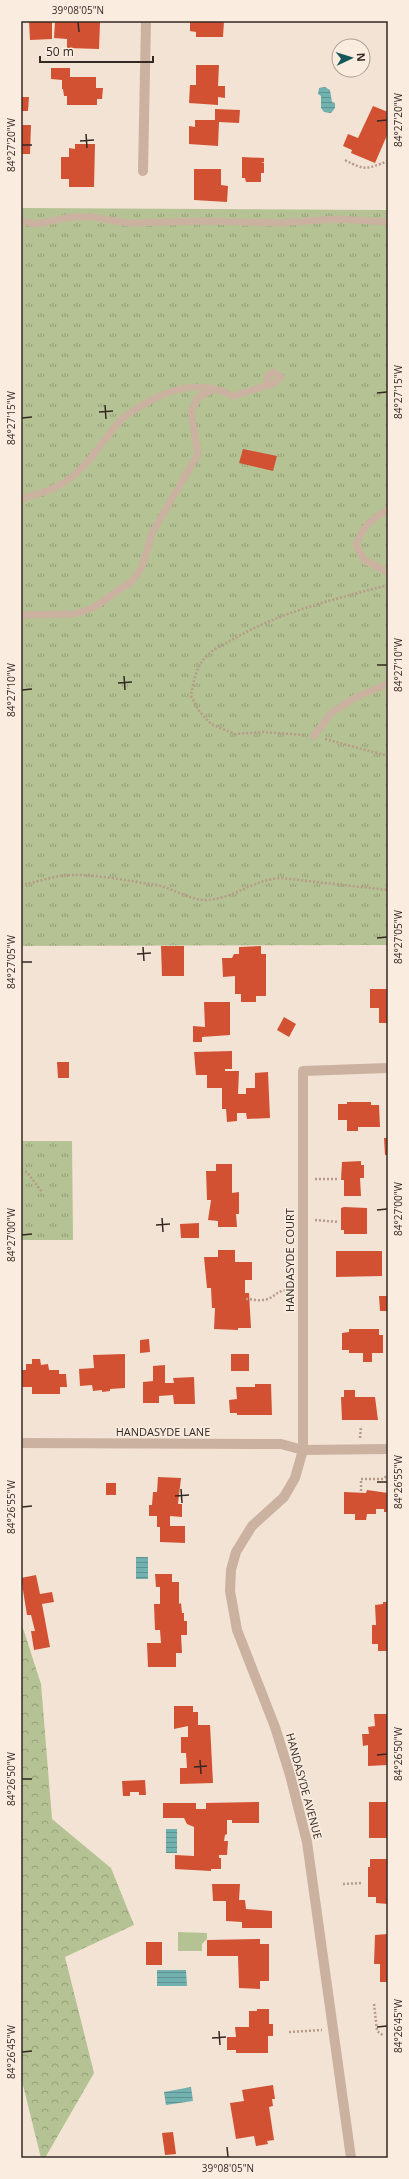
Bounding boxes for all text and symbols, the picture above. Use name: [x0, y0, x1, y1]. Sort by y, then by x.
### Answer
text: 39°08'05"N: [52, 3, 104, 17]
scale bar: [40, 38, 153, 64]
north arrow: [331, 38, 371, 78]
text: 50 m: [46, 43, 74, 60]
text: N: [354, 52, 369, 62]
text: 84°27'20"W: [391, 92, 405, 147]
text: 84°27'20"W: [4, 117, 18, 172]
text: 84°27'15"W: [391, 364, 405, 419]
text: 84°27'15"W: [4, 390, 18, 445]
text: 84°27'10"W: [391, 637, 405, 692]
text: 84°27'10"W: [4, 662, 18, 717]
text: 84°27'05"W: [391, 909, 405, 964]
text: 84°27'05"W: [4, 934, 18, 989]
text: 84°27'00"W: [391, 1181, 405, 1236]
text: 84°27'00"W: [4, 1207, 18, 1262]
street label: HANDASYDE COURT: [282, 1208, 297, 1312]
street label: HANDASYDE LANE: [116, 1424, 210, 1439]
text: 84°26'55"W: [391, 1454, 405, 1509]
text: 84°26'55"W: [4, 1479, 18, 1534]
text: 84°26'50"W: [391, 1726, 405, 1781]
street label: HANDASYDE AVENUE: [283, 1731, 326, 1841]
text: 84°26'50"W: [4, 1751, 18, 1806]
text: 84°26'45"W: [391, 1998, 405, 2053]
text: 84°26'45"W: [4, 2024, 18, 2079]
text: 39°08'05"N: [202, 2161, 254, 2175]

